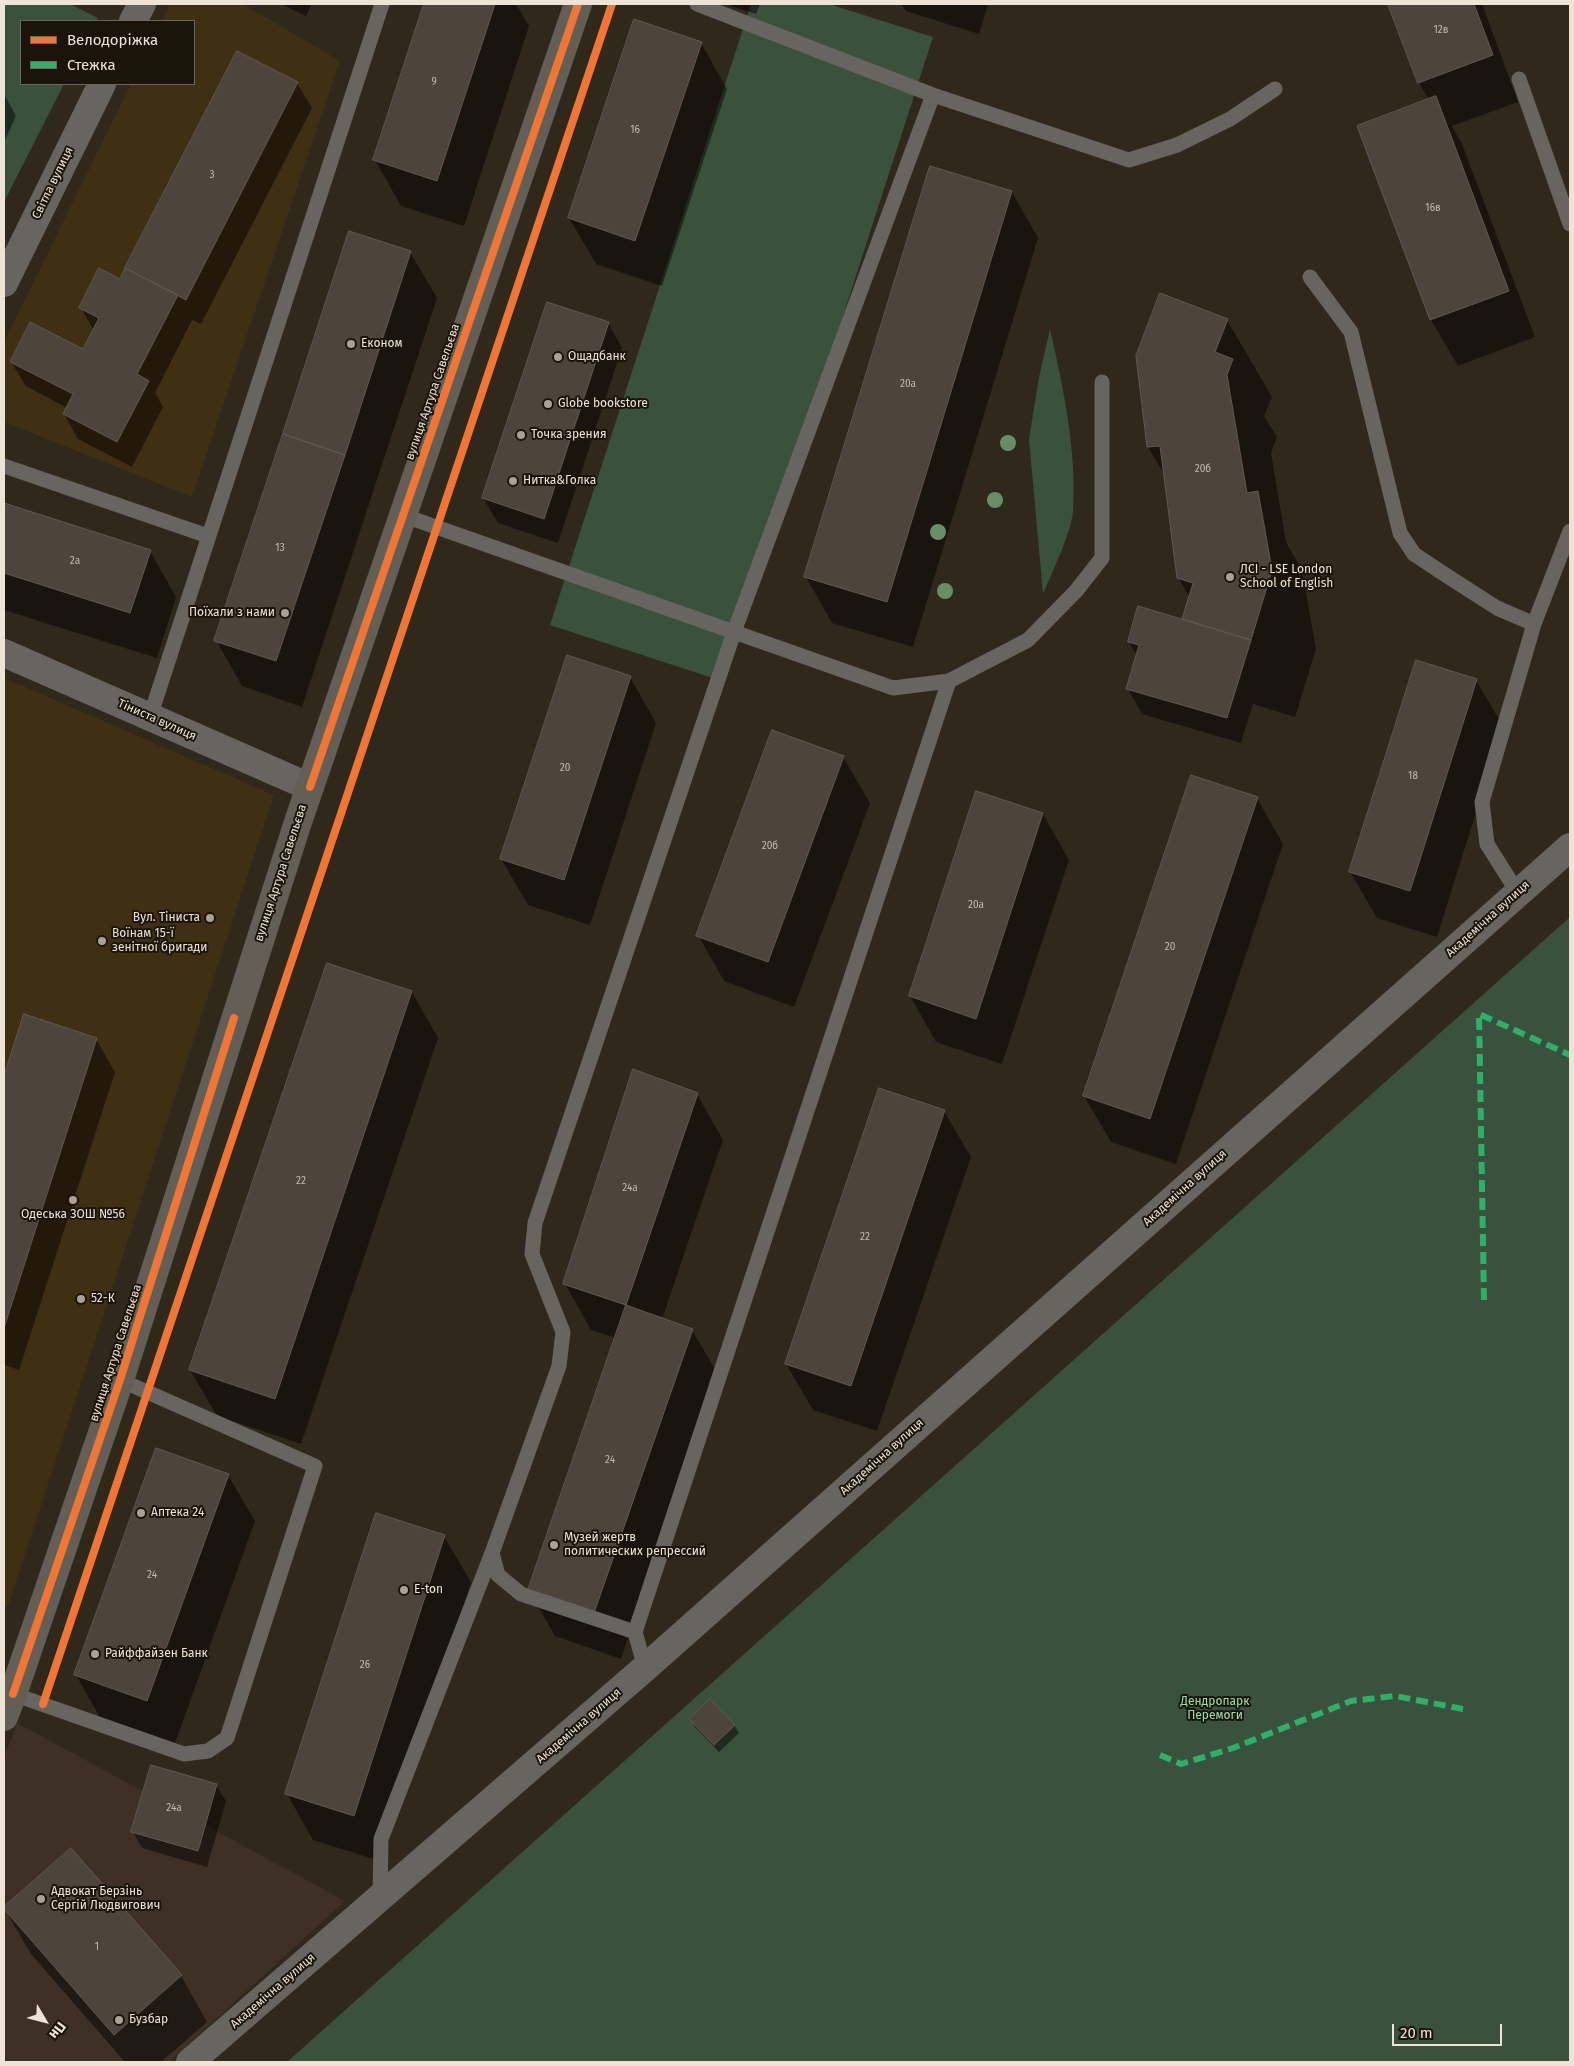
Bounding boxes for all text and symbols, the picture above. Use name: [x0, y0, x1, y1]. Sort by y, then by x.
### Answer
legend: [20, 20, 195, 85]
house number: 12в: [1434, 24, 1448, 36]
text: Велодоріжка: [67, 31, 158, 49]
text: Стежка: [67, 56, 116, 74]
house number: 9: [431, 76, 437, 88]
house number: 16: [630, 124, 640, 136]
street label: Світла вулиця: [29, 145, 77, 221]
house number: 3: [210, 169, 214, 181]
house number: 16в: [1425, 202, 1441, 214]
street label: вулиця Артура Савельєва: [403, 322, 463, 462]
place label: Економ: [361, 337, 403, 351]
marker: Економ: [345, 338, 357, 350]
place label: Ощадбанк: [568, 350, 626, 364]
marker: Ощадбанк: [552, 351, 564, 363]
house number: 20а: [900, 378, 916, 390]
place label: Globe bookstore: [558, 397, 648, 411]
marker: Globe bookstore: [542, 398, 554, 410]
place label: Точка зрения: [531, 428, 607, 442]
marker: Точка зрения: [515, 429, 527, 441]
house number: 20б: [1195, 463, 1211, 475]
place label: Нитка&Голка: [523, 474, 596, 488]
marker: Нитка&Голка: [507, 475, 519, 487]
house number: 13: [275, 542, 285, 554]
house number: 2а: [70, 555, 80, 567]
place label: ЛСІ - LSE London School of English: [1240, 563, 1333, 591]
marker: ЛСІ - LSE London School of English: [1224, 571, 1236, 583]
place label: Поїхали з нами: [189, 606, 275, 620]
marker: Поїхали з нами: [279, 607, 291, 619]
street label: Тіниста вулиця: [116, 696, 198, 744]
house number: 20: [560, 762, 570, 774]
house number: 18: [1408, 770, 1418, 782]
street label: вулиця Артура Савельєва: [252, 803, 310, 943]
house number: 20б: [762, 840, 778, 852]
street label: Академічна вулиця: [1443, 878, 1533, 960]
house number: 20а: [968, 899, 984, 911]
place label: Вул. Тіниста: [133, 911, 200, 925]
marker: Вул. Тіниста: [204, 912, 216, 924]
place label: Воїнам 15-ї зенітної бригади: [112, 927, 207, 955]
marker: Воїнам 15-ї зенітної бригади: [96, 935, 108, 947]
house number: 20: [1165, 941, 1175, 953]
street label: Академічна вулиця: [1140, 1147, 1230, 1229]
house number: 22: [296, 1175, 306, 1187]
house number: 24а: [622, 1182, 638, 1194]
marker: Одеська ЗОШ №56: [67, 1194, 79, 1206]
place label: Одеська ЗОШ №56: [21, 1208, 125, 1222]
house number: 22: [860, 1231, 870, 1243]
street label: вулиця Артура Савельєва: [87, 1283, 145, 1423]
place label: 52-К: [91, 1292, 115, 1306]
marker: 52-К: [75, 1293, 87, 1305]
street label: Академічна вулиця: [837, 1416, 927, 1498]
house number: 24: [605, 1454, 615, 1466]
place label: Аптека 24: [151, 1506, 204, 1520]
marker: Аптека 24: [135, 1507, 147, 1519]
place label: Музей жертв политических репрессий: [564, 1531, 706, 1559]
marker: Музей жертв политических репрессий: [548, 1539, 560, 1551]
house number: 24: [147, 1569, 157, 1581]
place label: E-ton: [414, 1583, 443, 1597]
marker: E-ton: [398, 1584, 410, 1596]
place label: Райффайзен Банк: [105, 1647, 208, 1661]
marker: Райффайзен Банк: [89, 1648, 101, 1660]
house number: 26: [360, 1659, 370, 1671]
street label: Академічна вулиця: [534, 1685, 624, 1767]
park label: Дендропарк Перемоги: [1181, 1695, 1249, 1723]
house number: 24а: [166, 1802, 182, 1814]
place label: Адвокат Берзінь Сергій Людвигович: [51, 1885, 160, 1913]
marker: Адвокат Берзінь Сергій Людвигович: [35, 1893, 47, 1905]
house number: 1: [95, 1941, 99, 1953]
street label: Академічна вулиця: [228, 1950, 318, 2032]
north arrow: [20, 1996, 70, 2046]
place label: Бузбар: [129, 2013, 168, 2027]
marker: Бузбар: [113, 2014, 125, 2026]
scale bar: [1394, 2014, 1504, 2046]
text: Пн: [45, 2018, 69, 2042]
text: 20 m: [1400, 2024, 1433, 2042]

